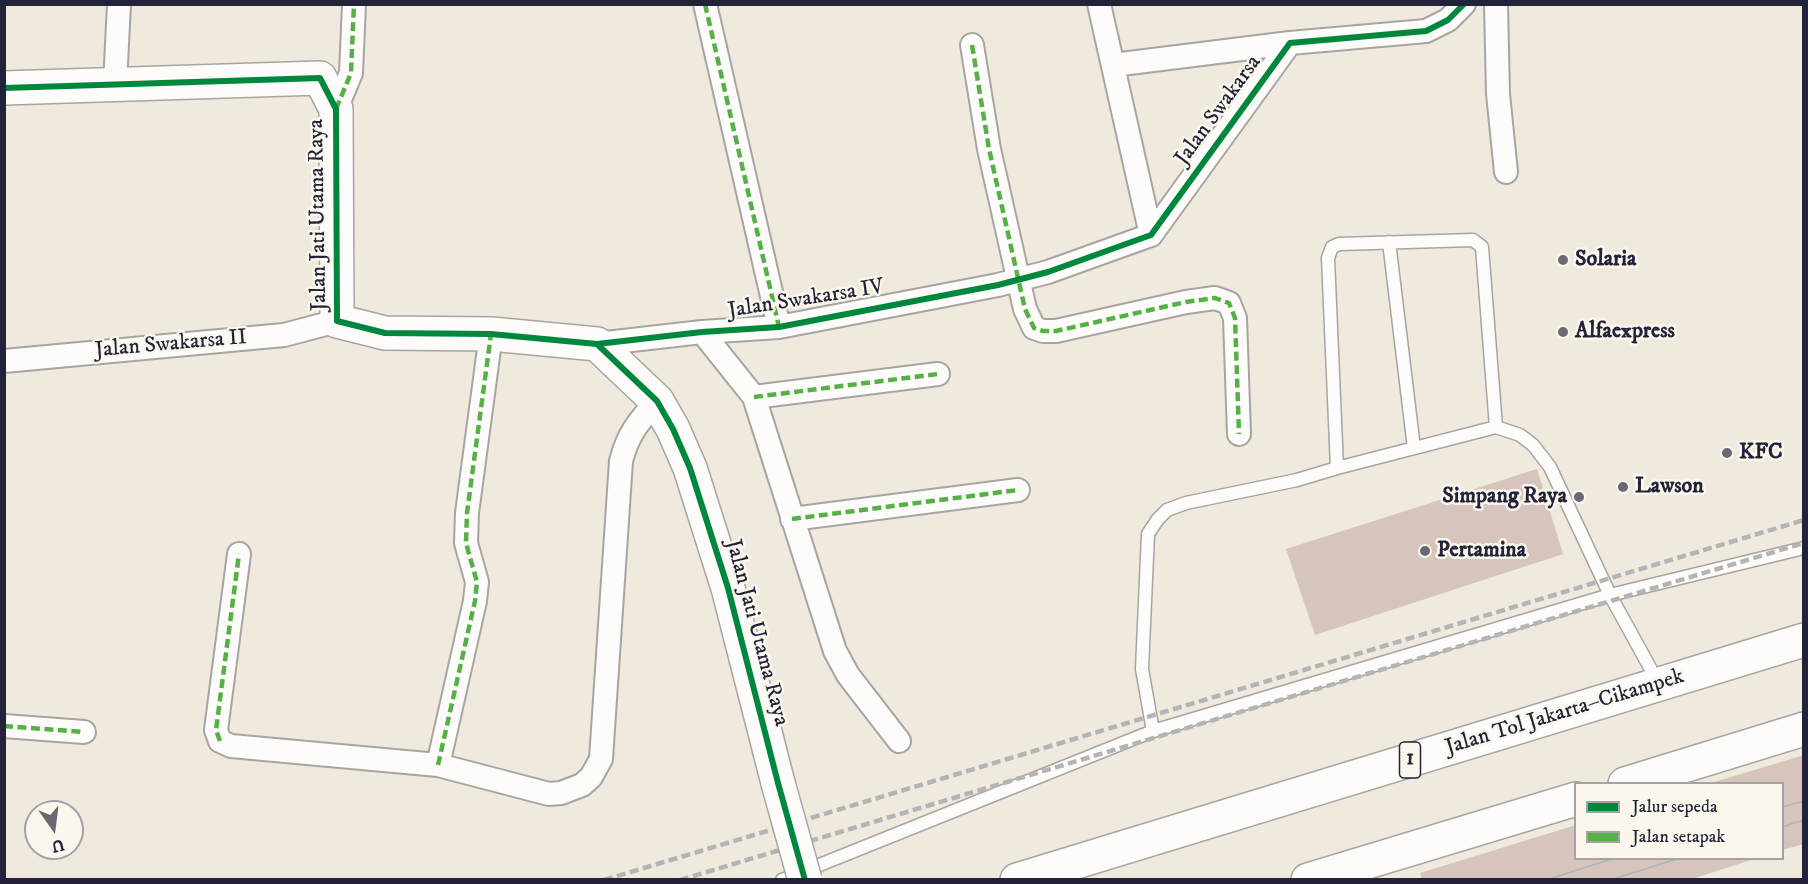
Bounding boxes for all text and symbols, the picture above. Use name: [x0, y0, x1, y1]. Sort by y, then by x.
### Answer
street label: Jalan Swakarsa: [1170, 51, 1268, 171]
street label: Jalan Jati Utama Raya: [304, 119, 334, 311]
place label: Solaria: [1575, 247, 1636, 273]
marker: Solaria: [1556, 253, 1570, 267]
street label: Jalan Swakarsa IV: [726, 275, 886, 325]
place label: Alfaexpress: [1575, 319, 1675, 345]
street label: Jalan Swakarsa II: [94, 325, 248, 365]
marker: Alfaexpress: [1556, 325, 1570, 339]
place label: KFC: [1739, 440, 1783, 466]
marker: KFC: [1720, 446, 1734, 460]
place label: Lawson: [1635, 474, 1704, 500]
marker: Lawson: [1616, 480, 1630, 494]
place label: Simpang Raya: [1442, 484, 1567, 510]
marker: Simpang Raya: [1572, 490, 1586, 504]
street label: Jalan Jati Utama Raya: [718, 537, 794, 729]
place label: Pertamina: [1437, 538, 1526, 564]
marker: Pertamina: [1418, 544, 1432, 558]
street label: Jalan Tol Jakarta–Cikampek: [1442, 664, 1688, 762]
road number: 1: [1400, 742, 1420, 778]
legend: [1574, 782, 1784, 860]
text: Jalur sepeda: [1632, 796, 1718, 818]
north arrow: [24, 800, 84, 860]
text: Jalan setapak: [1632, 826, 1725, 848]
text: U: [49, 834, 66, 857]

